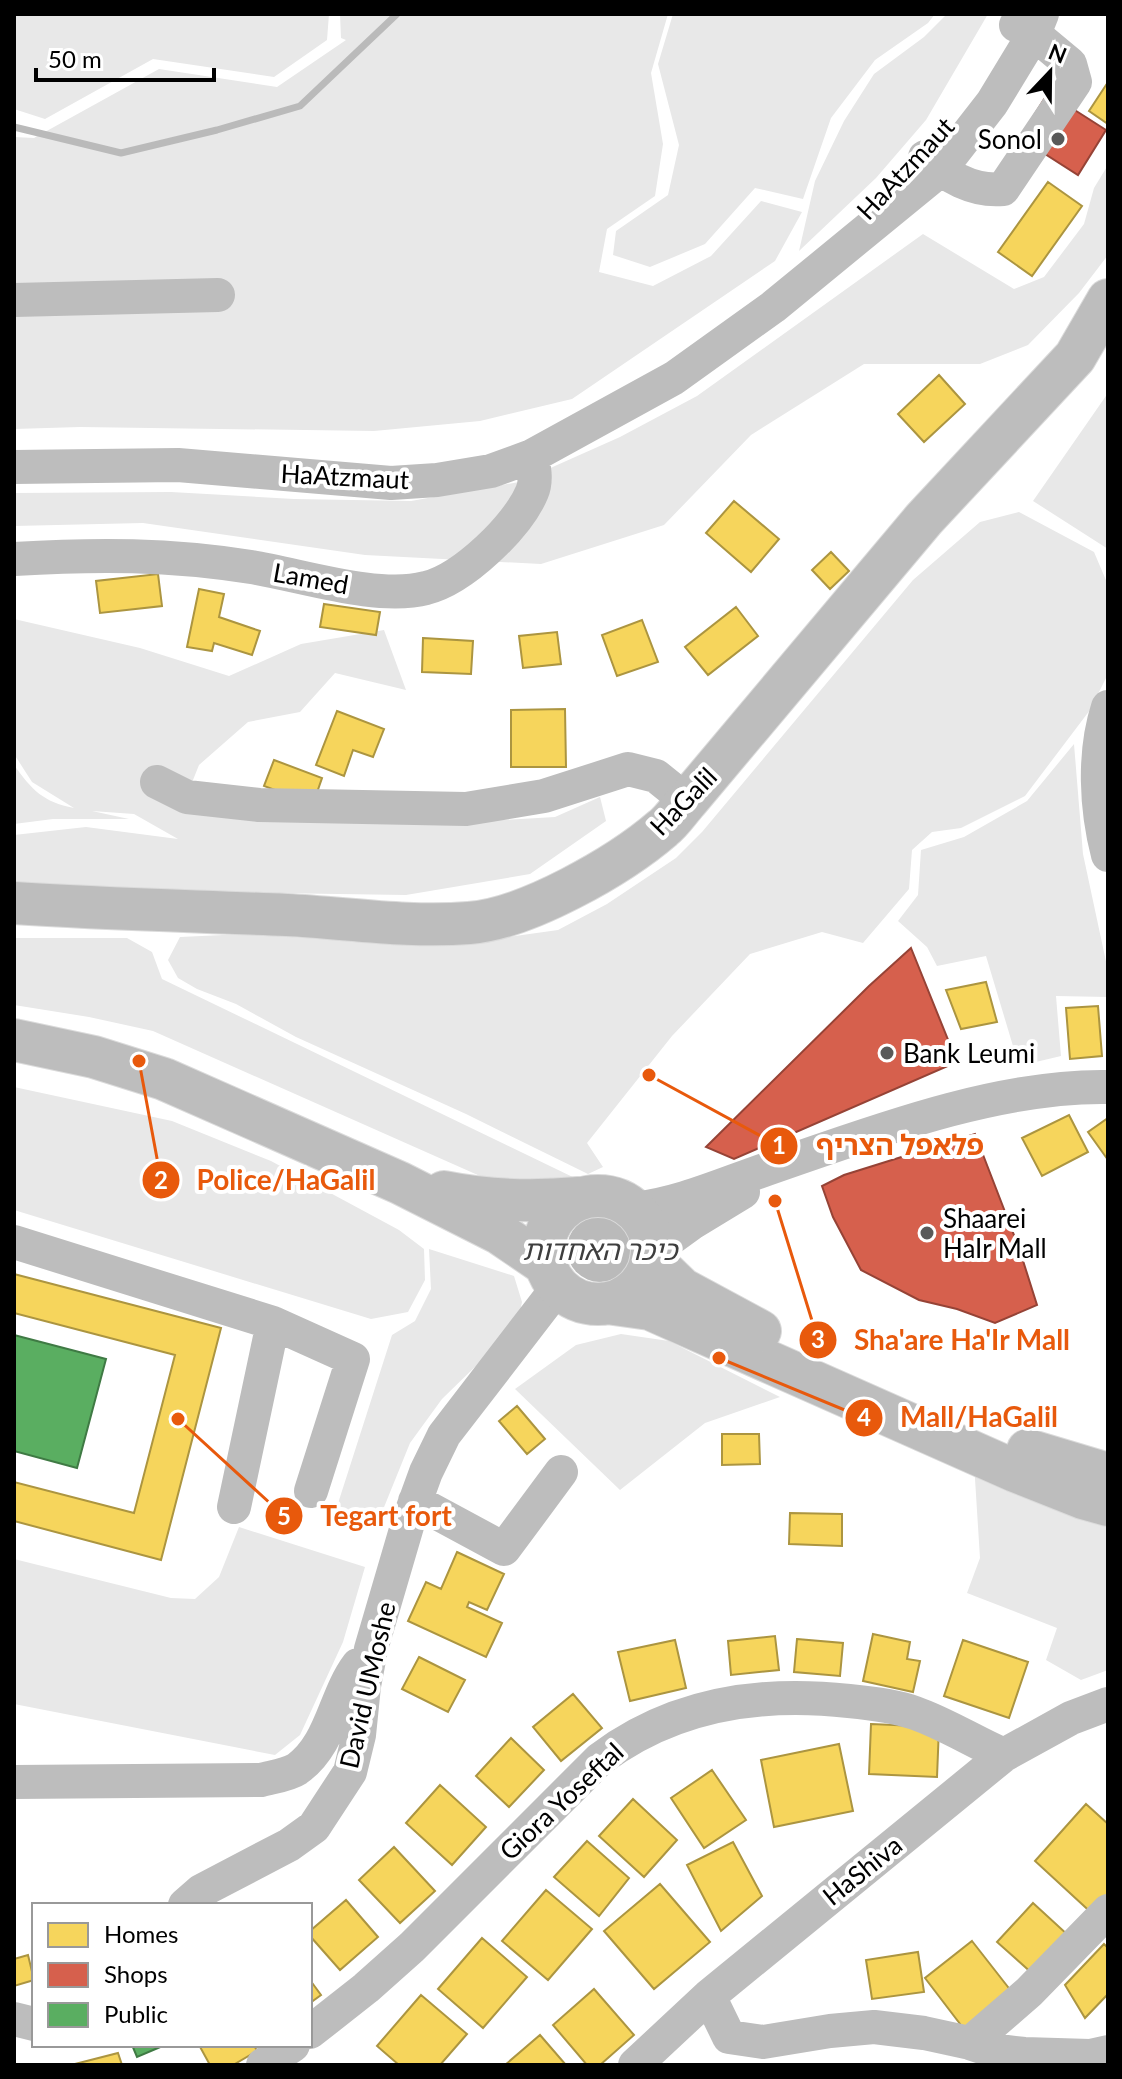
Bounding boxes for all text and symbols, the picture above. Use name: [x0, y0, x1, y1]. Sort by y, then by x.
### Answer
scale bar: [36, 32, 214, 82]
north arrow: [1010, 32, 1090, 112]
text: N: [1045, 37, 1071, 69]
text: 50 m: [48, 44, 102, 73]
street label: HaAtzmaut: [850, 110, 961, 226]
place label: Sonol: [978, 123, 1042, 155]
marker: Sonol: [1049, 130, 1067, 148]
street label: HaAtzmaut: [280, 457, 411, 495]
street label: Lamed: [271, 556, 351, 600]
street label: HaGalil: [643, 760, 723, 842]
place label: Bank Leumi: [903, 1037, 1035, 1069]
marker: Bank Leumi: [878, 1044, 896, 1062]
callout: פלאפל הצריף: [759, 1120, 1000, 1172]
text: פלאפל הצריף: [816, 1127, 984, 1161]
text: 1: [772, 1130, 786, 1159]
callout: Police/HaGalil: [141, 1154, 392, 1206]
text: Police/HaGalil: [197, 1162, 375, 1196]
text: 2: [154, 1165, 168, 1194]
place label: Shaarei HaIr Mall: [943, 1202, 1047, 1264]
marker: Shaarei HaIr Mall: [918, 1224, 936, 1242]
water label: כיכר האחדות: [523, 1232, 680, 1266]
callout: Sha'are Ha'Ir Mall: [798, 1314, 1086, 1366]
text: Sha'are Ha'Ir Mall: [854, 1322, 1070, 1356]
text: 3: [811, 1324, 825, 1353]
callout: Mall/HaGalil: [844, 1392, 1074, 1444]
text: Mall/HaGalil: [900, 1399, 1058, 1433]
text: 4: [857, 1402, 871, 1431]
callout: Tegart fort: [264, 1490, 467, 1542]
text: Tegart fort: [320, 1498, 452, 1532]
text: 5: [277, 1501, 291, 1530]
street label: David UMoshe: [332, 1599, 402, 1771]
street label: Giora Yoseftal: [492, 1736, 630, 1866]
street label: HaShiva: [816, 1828, 908, 1912]
legend: [32, 1903, 312, 2047]
text: Homes: [104, 1919, 178, 1948]
text: Shops: [104, 1959, 168, 1988]
text: Public: [104, 1999, 168, 2028]

